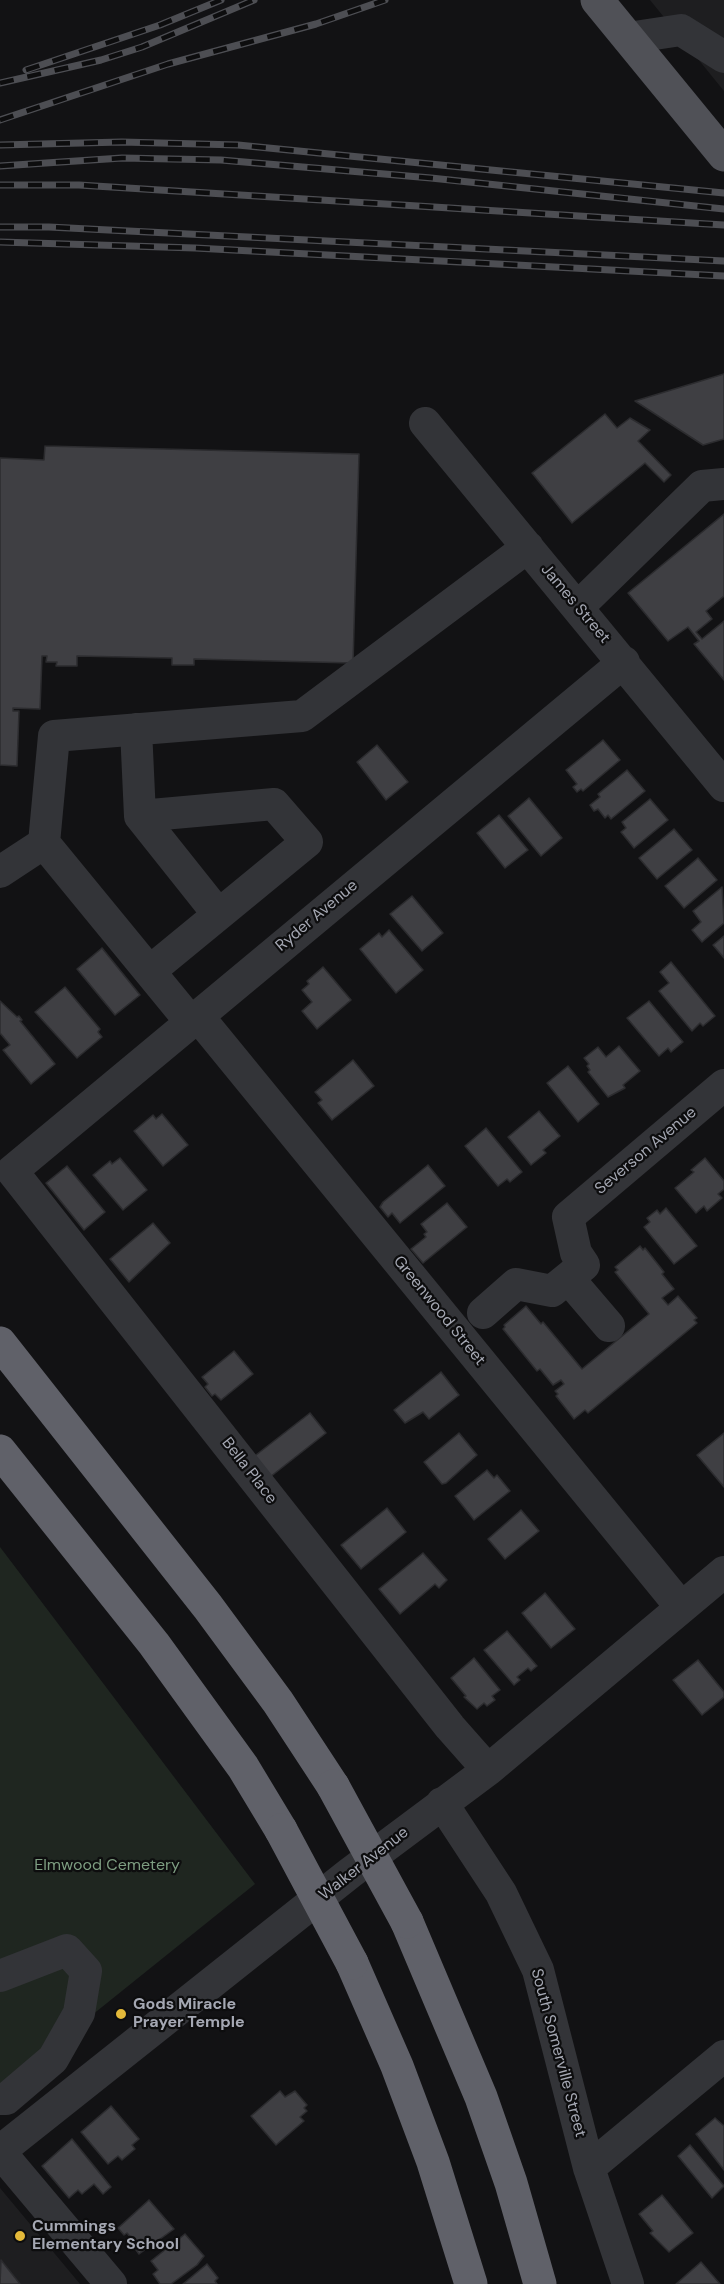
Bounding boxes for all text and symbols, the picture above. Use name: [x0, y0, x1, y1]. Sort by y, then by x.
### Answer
street label: James Street: [536, 560, 614, 648]
street label: Ryder Avenue: [272, 876, 362, 956]
street label: Severson Avenue: [591, 1103, 701, 1199]
street label: Greenwood Street: [389, 1252, 489, 1370]
street label: Bella Place: [217, 1434, 281, 1508]
street label: Walker Avenue: [315, 1823, 413, 1905]
park label: Elmwood Cemetery: [34, 1856, 180, 1876]
street label: South Somerville Street: [526, 1967, 590, 2139]
place label: Gods Miracle Prayer Temple: [133, 1995, 245, 2033]
marker: Gods Miracle Prayer Temple: [114, 2007, 128, 2021]
place label: Cummings Elementary School: [32, 2217, 179, 2255]
marker: Cummings Elementary School: [13, 2229, 27, 2243]

